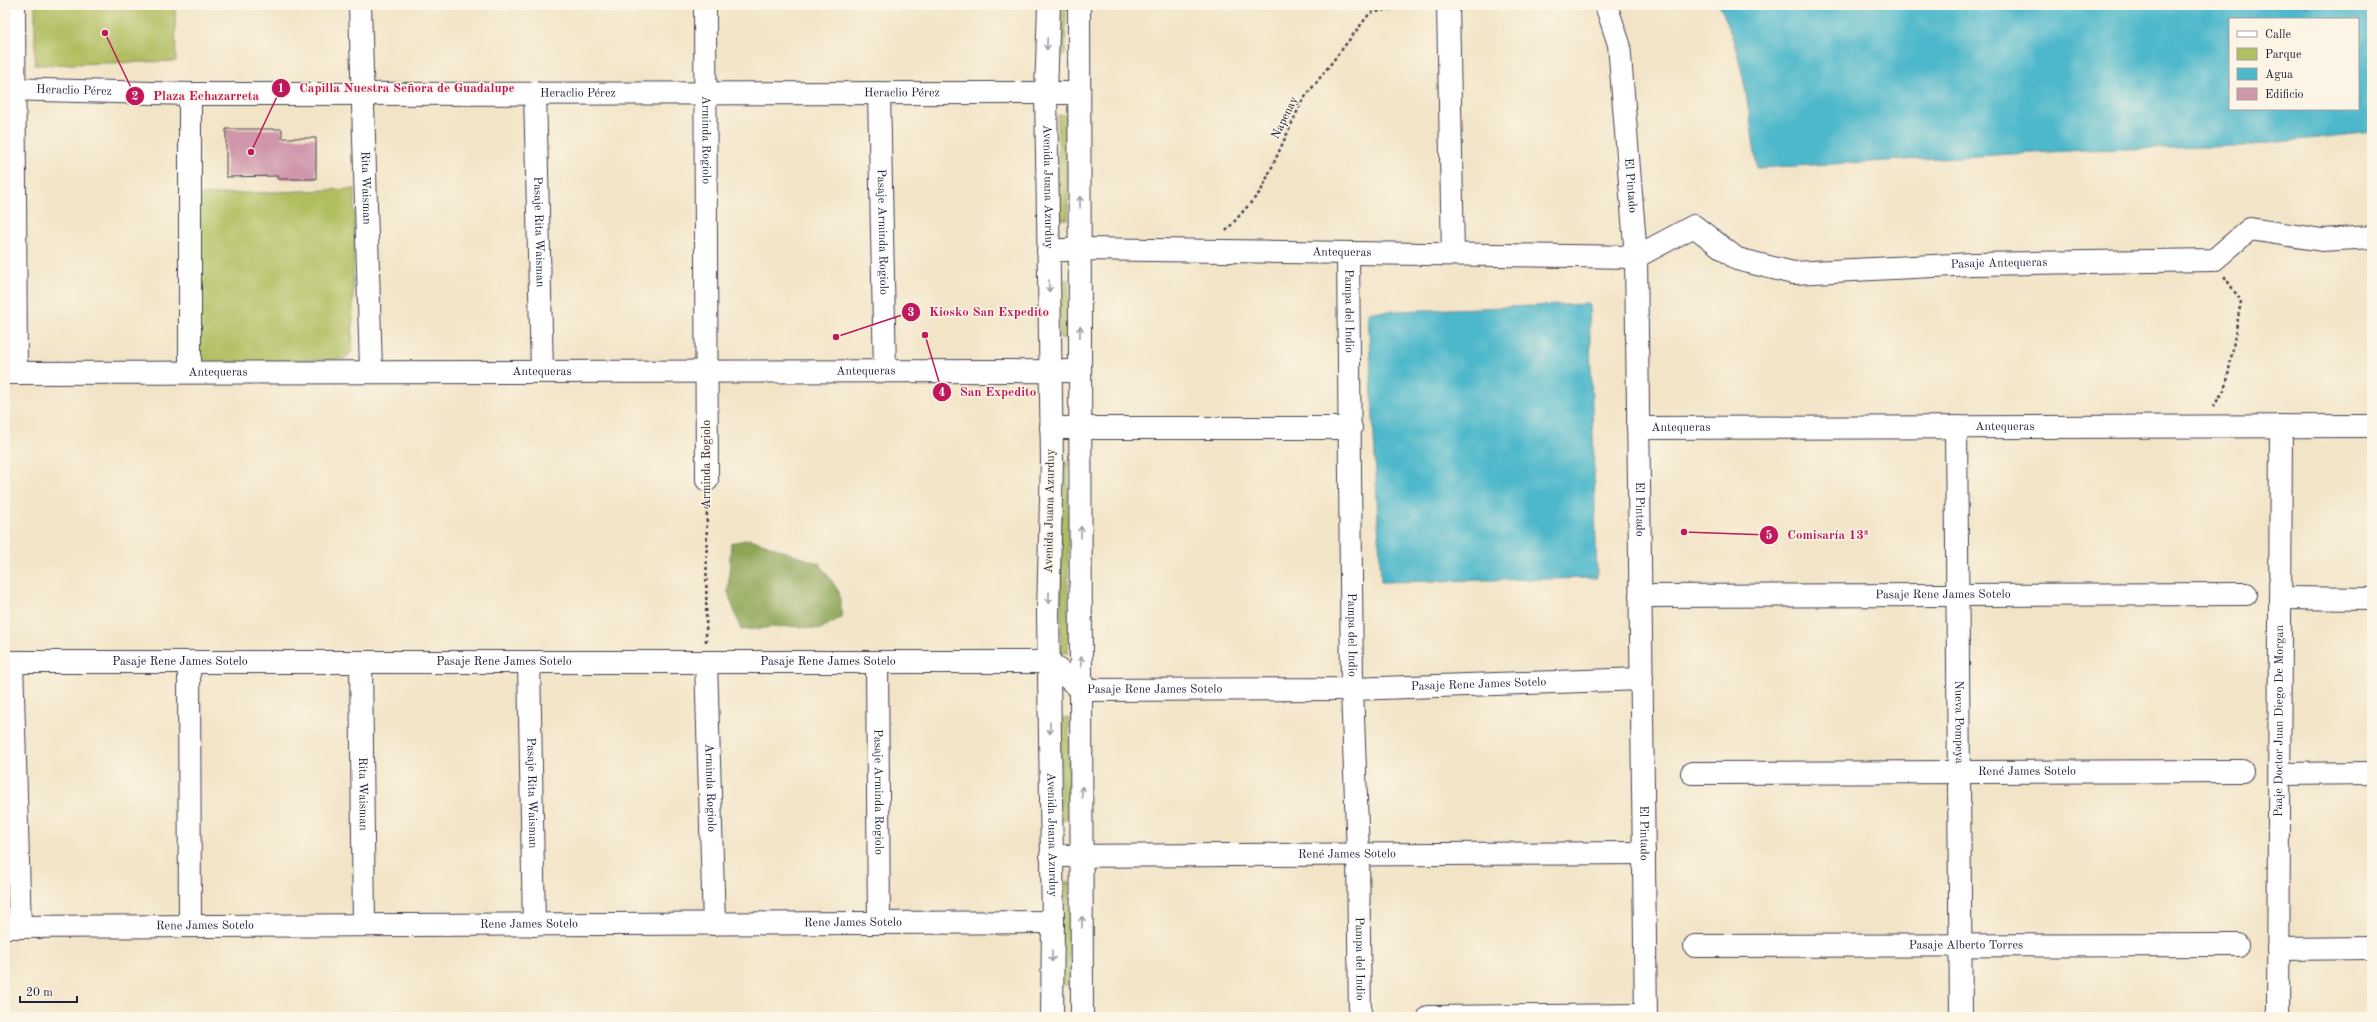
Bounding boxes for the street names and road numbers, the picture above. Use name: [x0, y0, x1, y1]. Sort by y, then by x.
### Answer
street label: Heraclio Pérez: [36, 84, 112, 98]
street label: Heraclio Pérez: [864, 87, 940, 99]
street label: Heraclio Pérez: [540, 88, 616, 100]
street label: Napenay: [1270, 94, 1301, 141]
street label: Arminda Rogiolo: [699, 96, 712, 184]
street label: Avenida Juana Azurduy: [1041, 125, 1055, 250]
street label: Rita Waisman: [358, 151, 373, 225]
street label: El Pintado: [1622, 157, 1638, 213]
street label: Pasaje Arminda Rogiolo: [875, 169, 889, 295]
street label: Pasaje Rita Waisman: [531, 176, 546, 288]
street label: Antequeras: [1312, 246, 1372, 259]
street label: Pasaje Antequeras: [1950, 257, 2048, 271]
street label: Pampa del Indio: [1342, 269, 1355, 353]
street label: Antequeras: [836, 365, 896, 377]
street label: Antequeras: [512, 366, 572, 378]
street label: Antequeras: [188, 367, 248, 379]
street label: Arminda Rogiolo: [701, 420, 713, 508]
street label: Antequeras: [1975, 421, 2035, 433]
street label: Antequeras: [1651, 422, 1711, 434]
street label: Avenida Juana Azurduy: [1043, 448, 1057, 573]
street label: El Pintado: [1633, 482, 1646, 537]
street label: Pasaje Rene James Sotelo: [1875, 589, 2011, 601]
street label: Pampa del Indio: [1345, 593, 1358, 677]
street label: Paaje Doctor Juan Diego De Morgan: [2273, 624, 2286, 817]
street label: Pasaje Rene James Sotelo: [112, 656, 248, 668]
street label: Pasaje Rene James Sotelo: [436, 656, 572, 668]
street label: Pasaje Rene James Sotelo: [760, 656, 896, 668]
street label: Pasaje Rene James Sotelo: [1411, 676, 1547, 693]
street label: Nueva Pompeya: [1952, 680, 1965, 764]
street label: Pasaje Rene James Sotelo: [1087, 683, 1223, 696]
street label: Pasaje Arminda Rogiolo: [872, 729, 884, 855]
street label: Pasaje Rita Waisman: [524, 737, 539, 849]
street label: Arminda Rogiolo: [702, 744, 717, 832]
street label: Rita Waisman: [356, 757, 369, 831]
street label: René James Sotelo: [1978, 766, 2076, 778]
street label: Avenida Juana Azurduy: [1045, 772, 1059, 898]
street label: El Pintado: [1637, 806, 1650, 861]
street label: René James Sotelo: [1298, 848, 1396, 861]
street label: Rene James Sotelo: [804, 917, 902, 929]
street label: Pampa del Indio: [1353, 917, 1366, 1001]
street label: Rene James Sotelo: [480, 918, 578, 931]
street label: Rene James Sotelo: [156, 920, 254, 932]
street label: Pasaje Alberto Torres: [1909, 939, 2023, 952]

